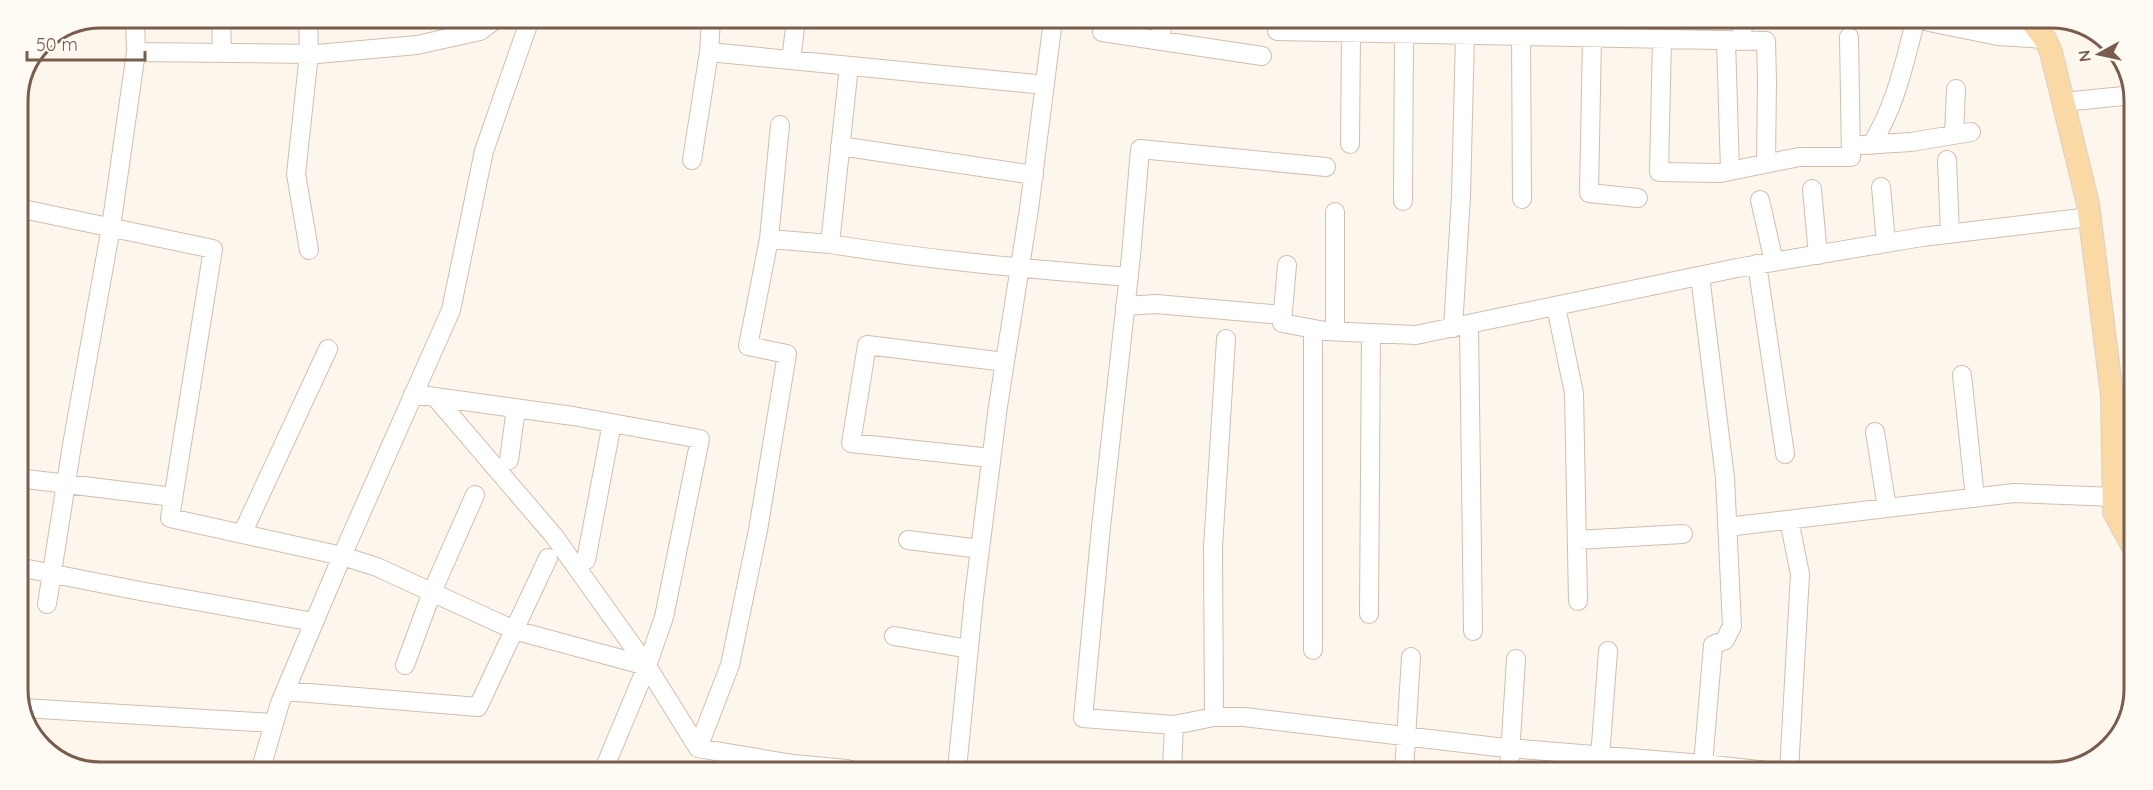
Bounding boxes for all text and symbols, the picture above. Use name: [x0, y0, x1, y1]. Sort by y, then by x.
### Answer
scale bar: [27, 24, 146, 62]
north arrow: [2069, 24, 2129, 84]
text: 50 m: [36, 33, 78, 56]
text: N: [2073, 49, 2095, 63]

